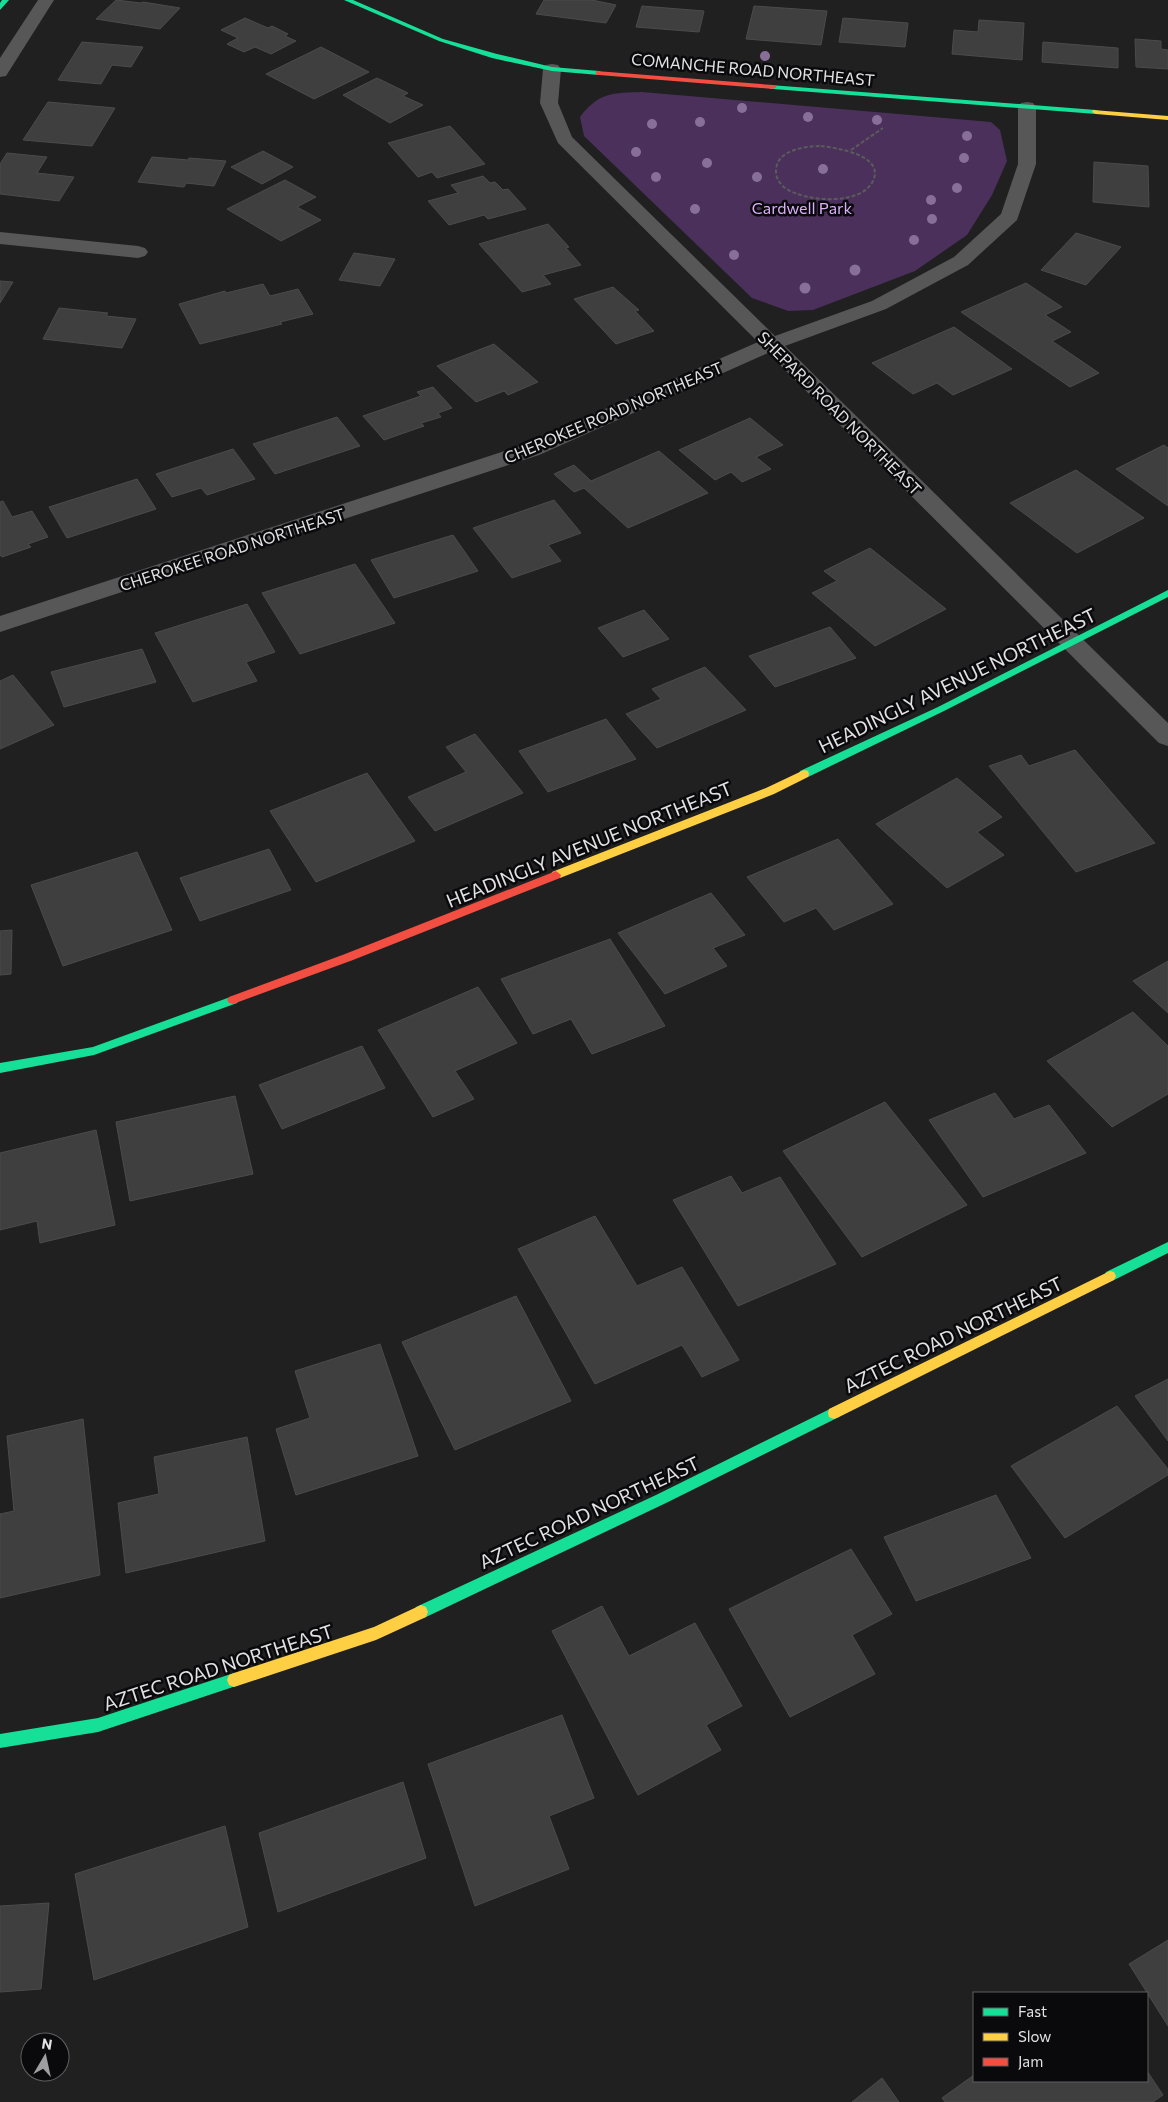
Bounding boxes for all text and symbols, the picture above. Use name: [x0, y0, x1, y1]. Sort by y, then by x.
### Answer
street label: COMANCHE ROAD NORTHEAST: [630, 49, 876, 89]
park label: Cardwell Park: [752, 198, 852, 217]
street label: SHEPARD ROAD NORTHEAST: [754, 327, 926, 499]
street label: CHEROKEE ROAD NORTHEAST: [501, 357, 725, 467]
street label: CHEROKEE ROAD NORTHEAST: [117, 504, 347, 594]
street label: HEADINGLY AVENUE NORTHEAST: [814, 603, 1100, 757]
street label: HEADINGLY AVENUE NORTHEAST: [443, 776, 735, 912]
street label: AZTEC ROAD NORTHEAST: [840, 1271, 1066, 1397]
street label: AZTEC ROAD NORTHEAST: [475, 1451, 703, 1573]
street label: AZTEC ROAD NORTHEAST: [100, 1619, 336, 1715]
legend: [973, 1992, 1148, 2082]
text: Fast: [1018, 2002, 1047, 2020]
text: Slow: [1018, 2027, 1051, 2045]
north arrow: [20, 2032, 70, 2082]
text: N: [41, 2034, 54, 2053]
text: Jam: [1018, 2052, 1043, 2070]

